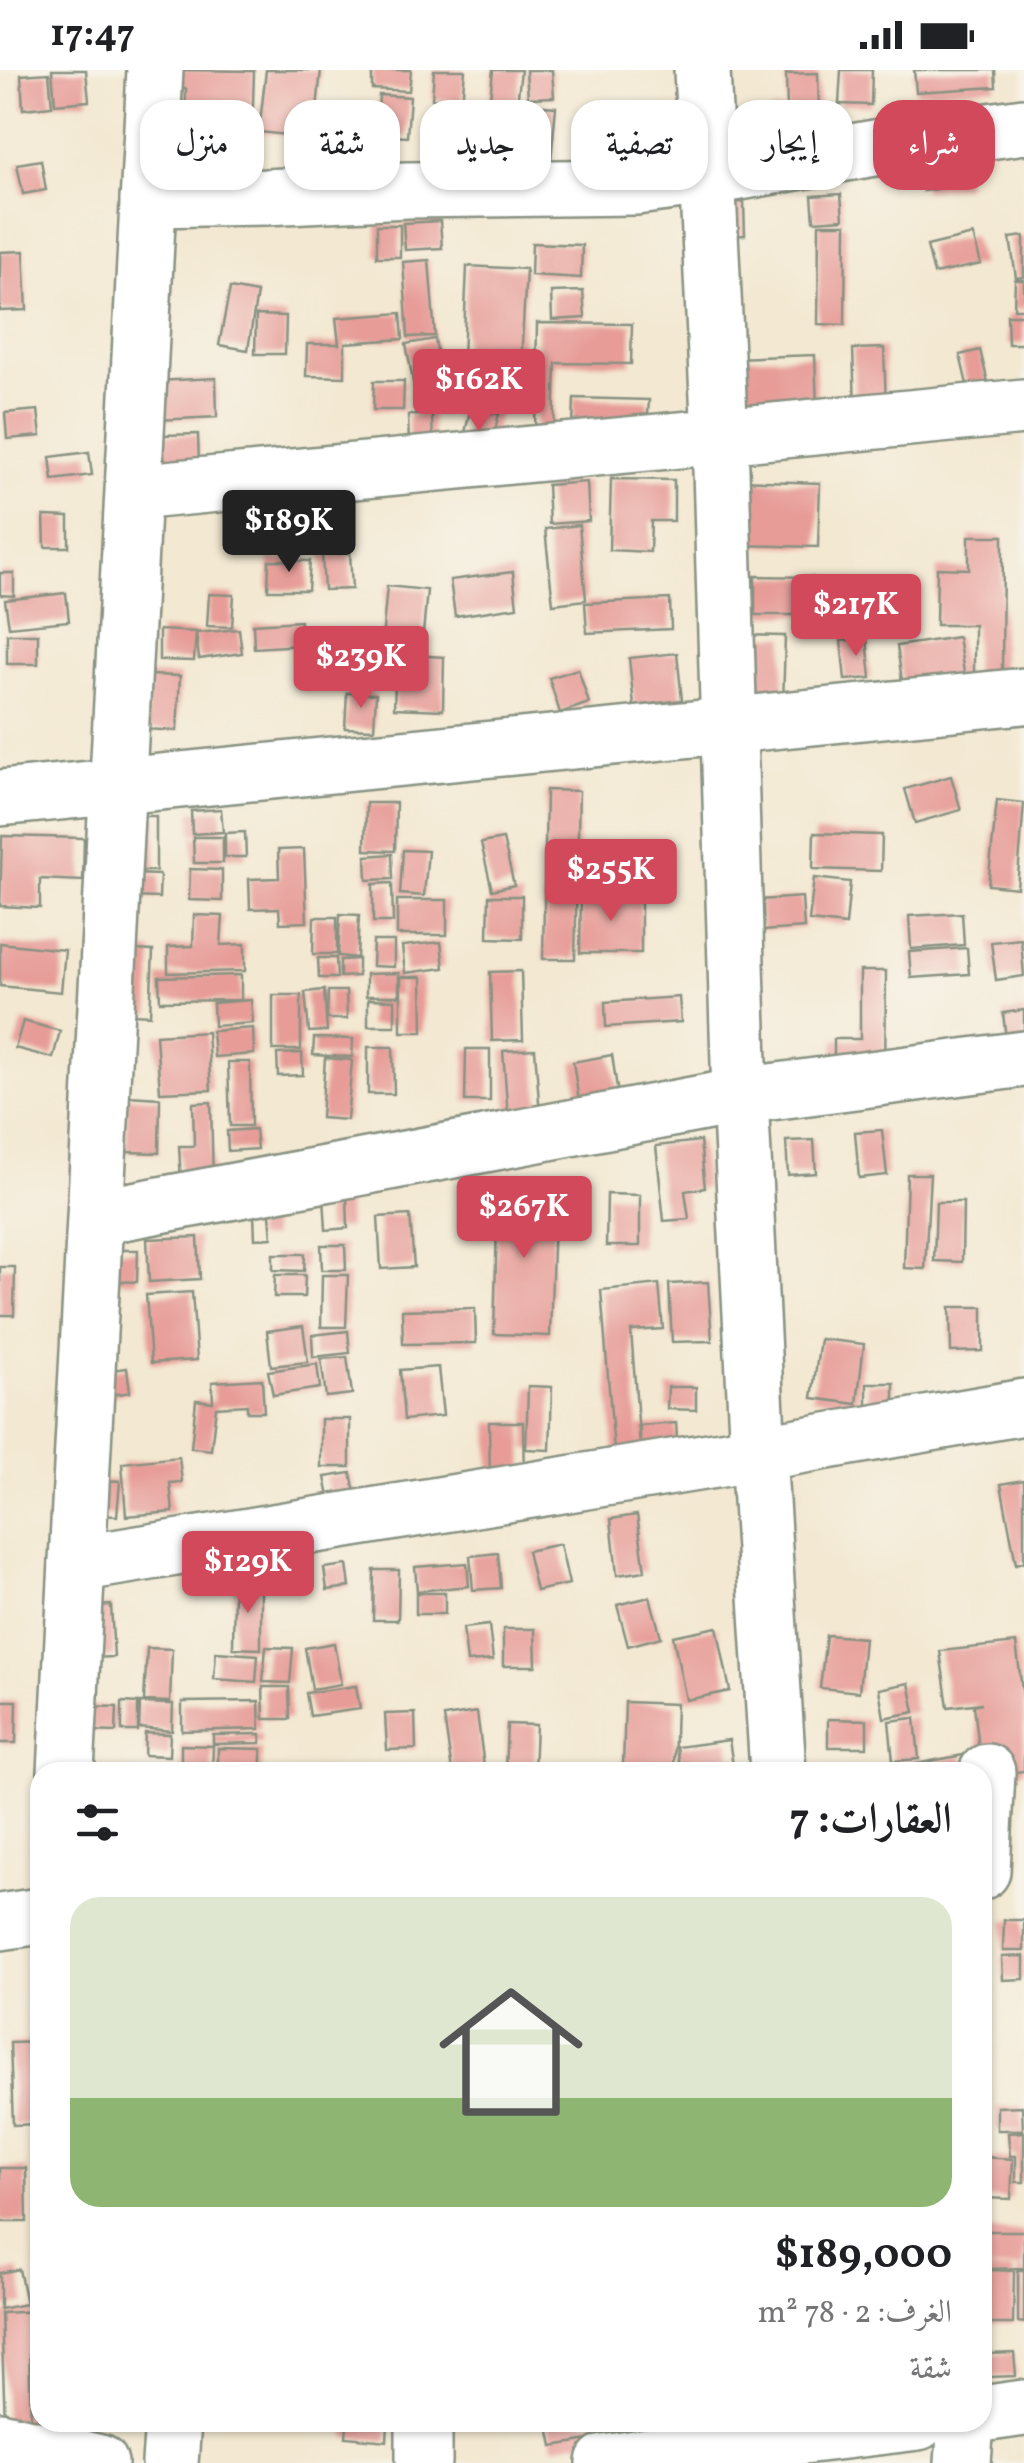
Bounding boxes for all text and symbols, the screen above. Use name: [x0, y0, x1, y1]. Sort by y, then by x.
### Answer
text: 17:47: [50, 9, 135, 62]
chip: منزل: [140, 100, 264, 190]
chip: شقة: [284, 100, 400, 190]
chip: جديد: [420, 100, 551, 190]
chip: تصفية: [571, 100, 708, 190]
chip: إيجار: [728, 100, 853, 190]
chip: شراء: [873, 100, 995, 190]
pin: $162K: [409, 349, 549, 434]
text: $162K: [435, 359, 523, 403]
pin: $189K: [219, 490, 359, 575]
text: $189K: [245, 500, 334, 544]
pin: $217K: [786, 574, 926, 659]
text: $217K: [813, 584, 899, 628]
pin: $239K: [291, 626, 431, 711]
text: $239K: [316, 636, 406, 680]
pin: $255K: [541, 839, 681, 924]
text: $255K: [567, 849, 655, 893]
pin: $267K: [454, 1176, 594, 1261]
text: $267K: [479, 1186, 569, 1230]
pin: $129K: [178, 1531, 318, 1616]
text: $129K: [204, 1541, 292, 1585]
text: العقارات: 7: [789, 1792, 952, 1851]
icon: filters: [70, 1795, 125, 1850]
icon: home: [421, 1962, 601, 2142]
text: $189,000: [775, 2227, 952, 2286]
text: الغرف: 2 · 78 m²: [758, 2292, 952, 2336]
text: شقة: [910, 2348, 952, 2392]

